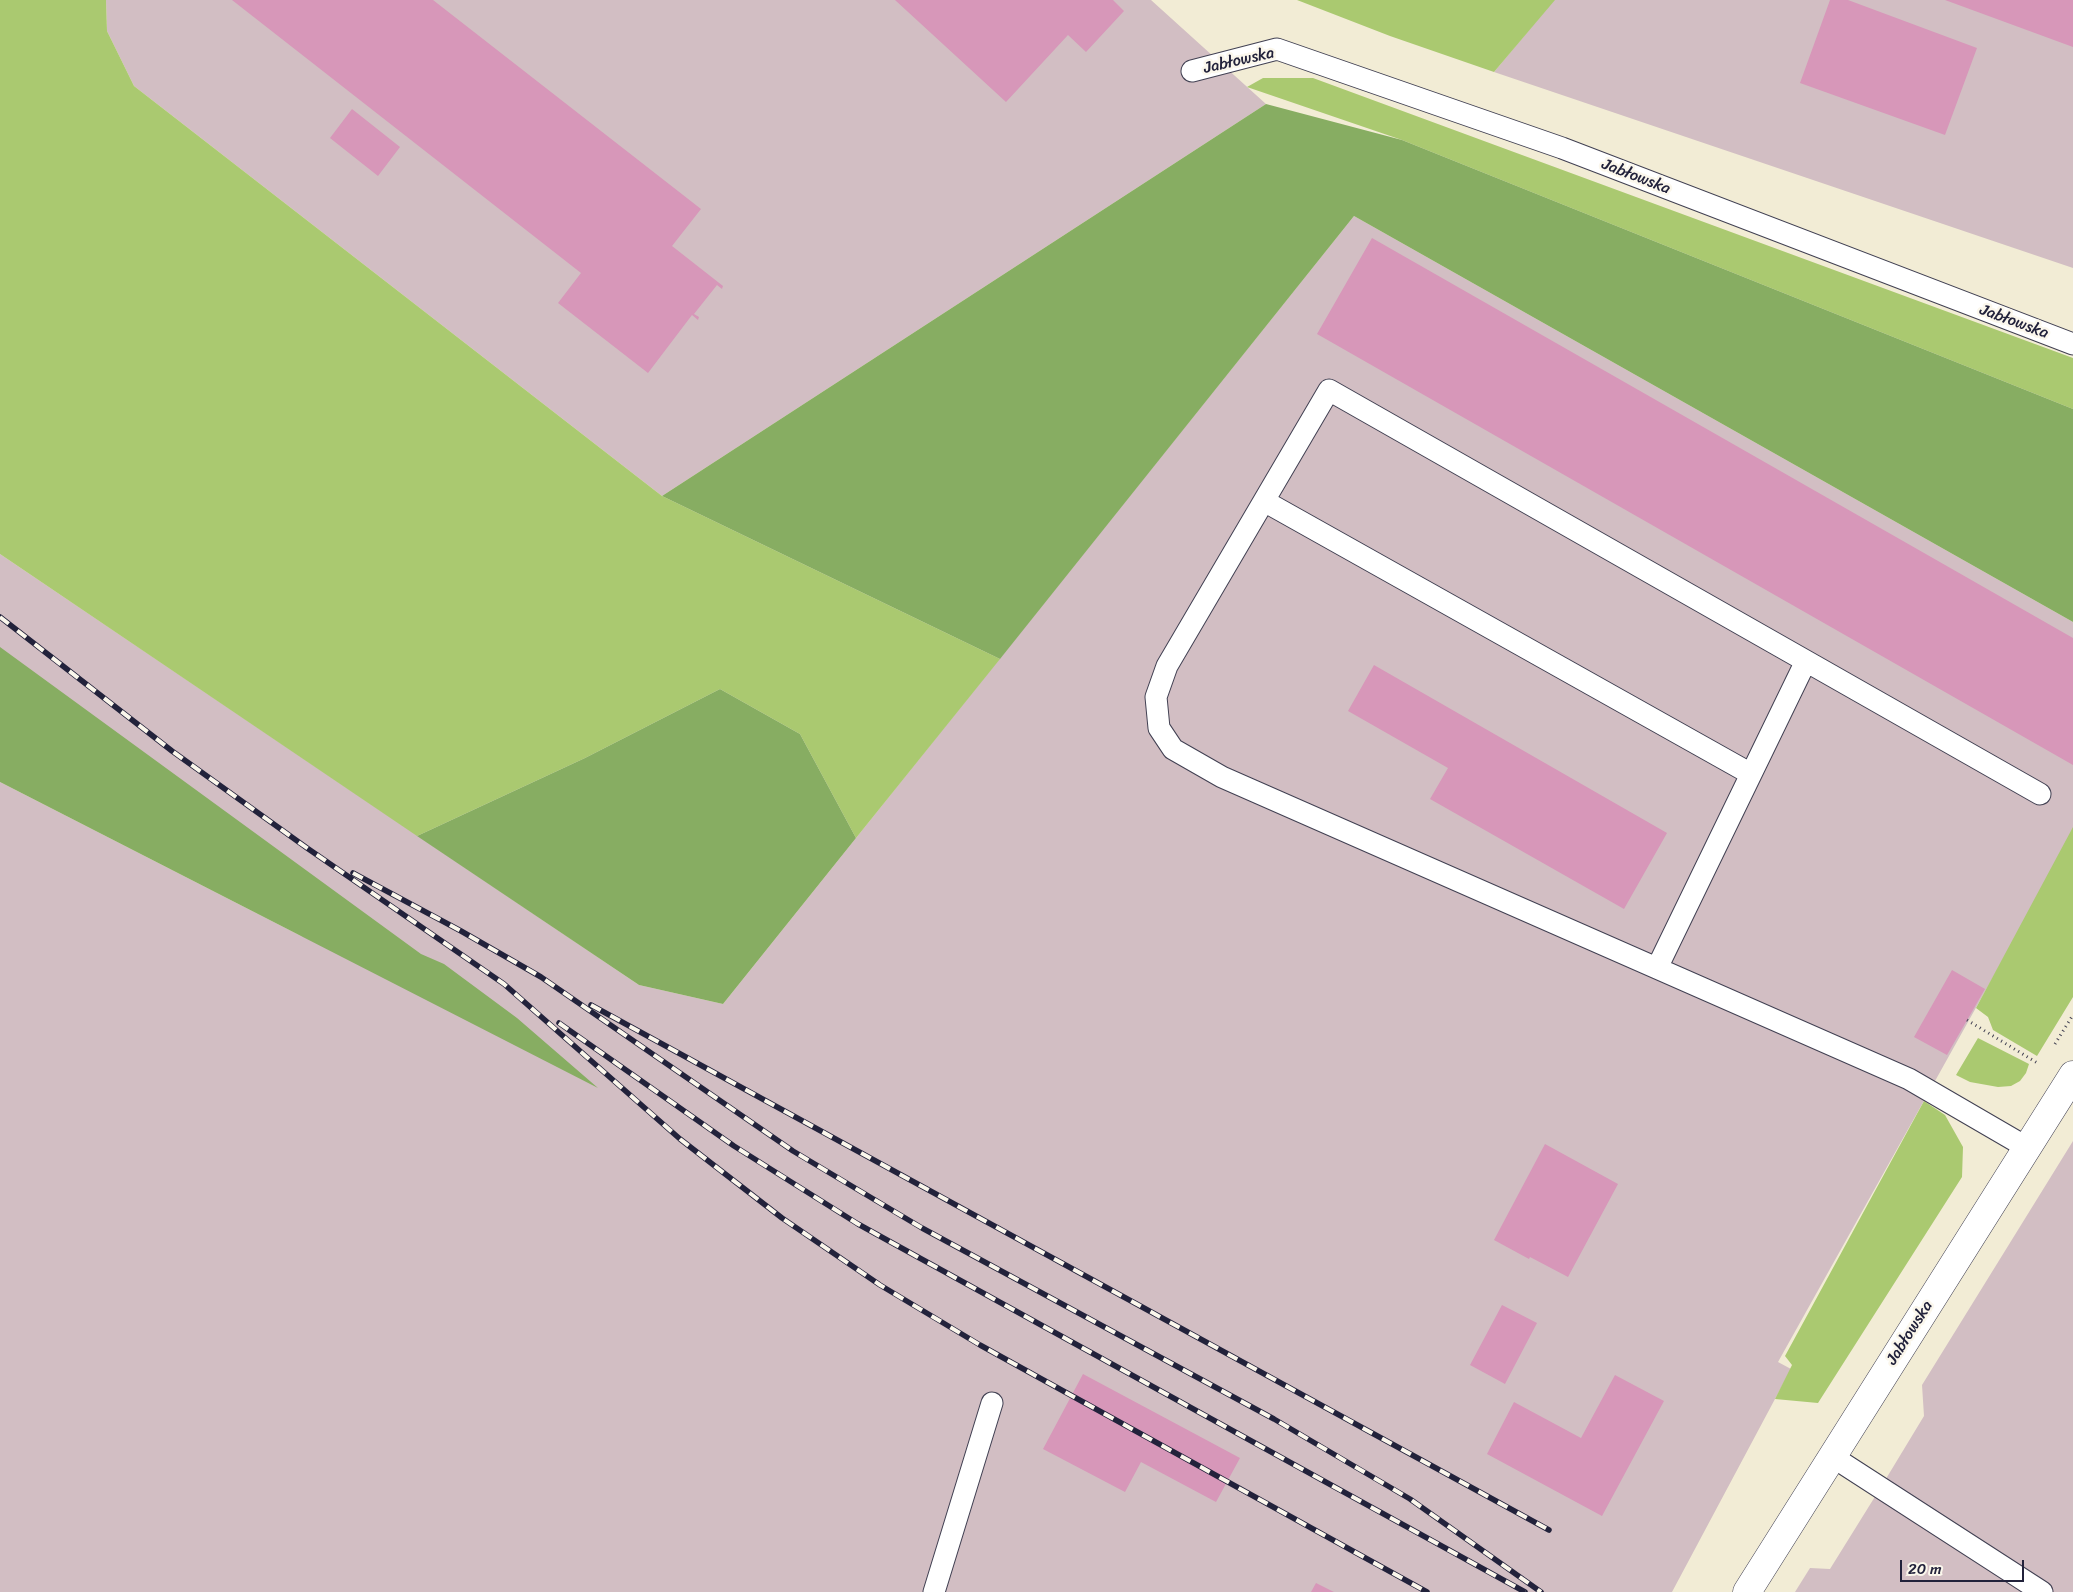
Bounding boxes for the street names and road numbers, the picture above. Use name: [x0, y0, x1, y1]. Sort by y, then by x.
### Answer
street label: Jabłowska: [1202, 44, 1276, 78]
street label: Jabłowska: [1599, 155, 1673, 199]
street label: Jabłowska: [1977, 301, 2051, 343]
street label: Jabłowska: [1883, 1297, 1937, 1369]

